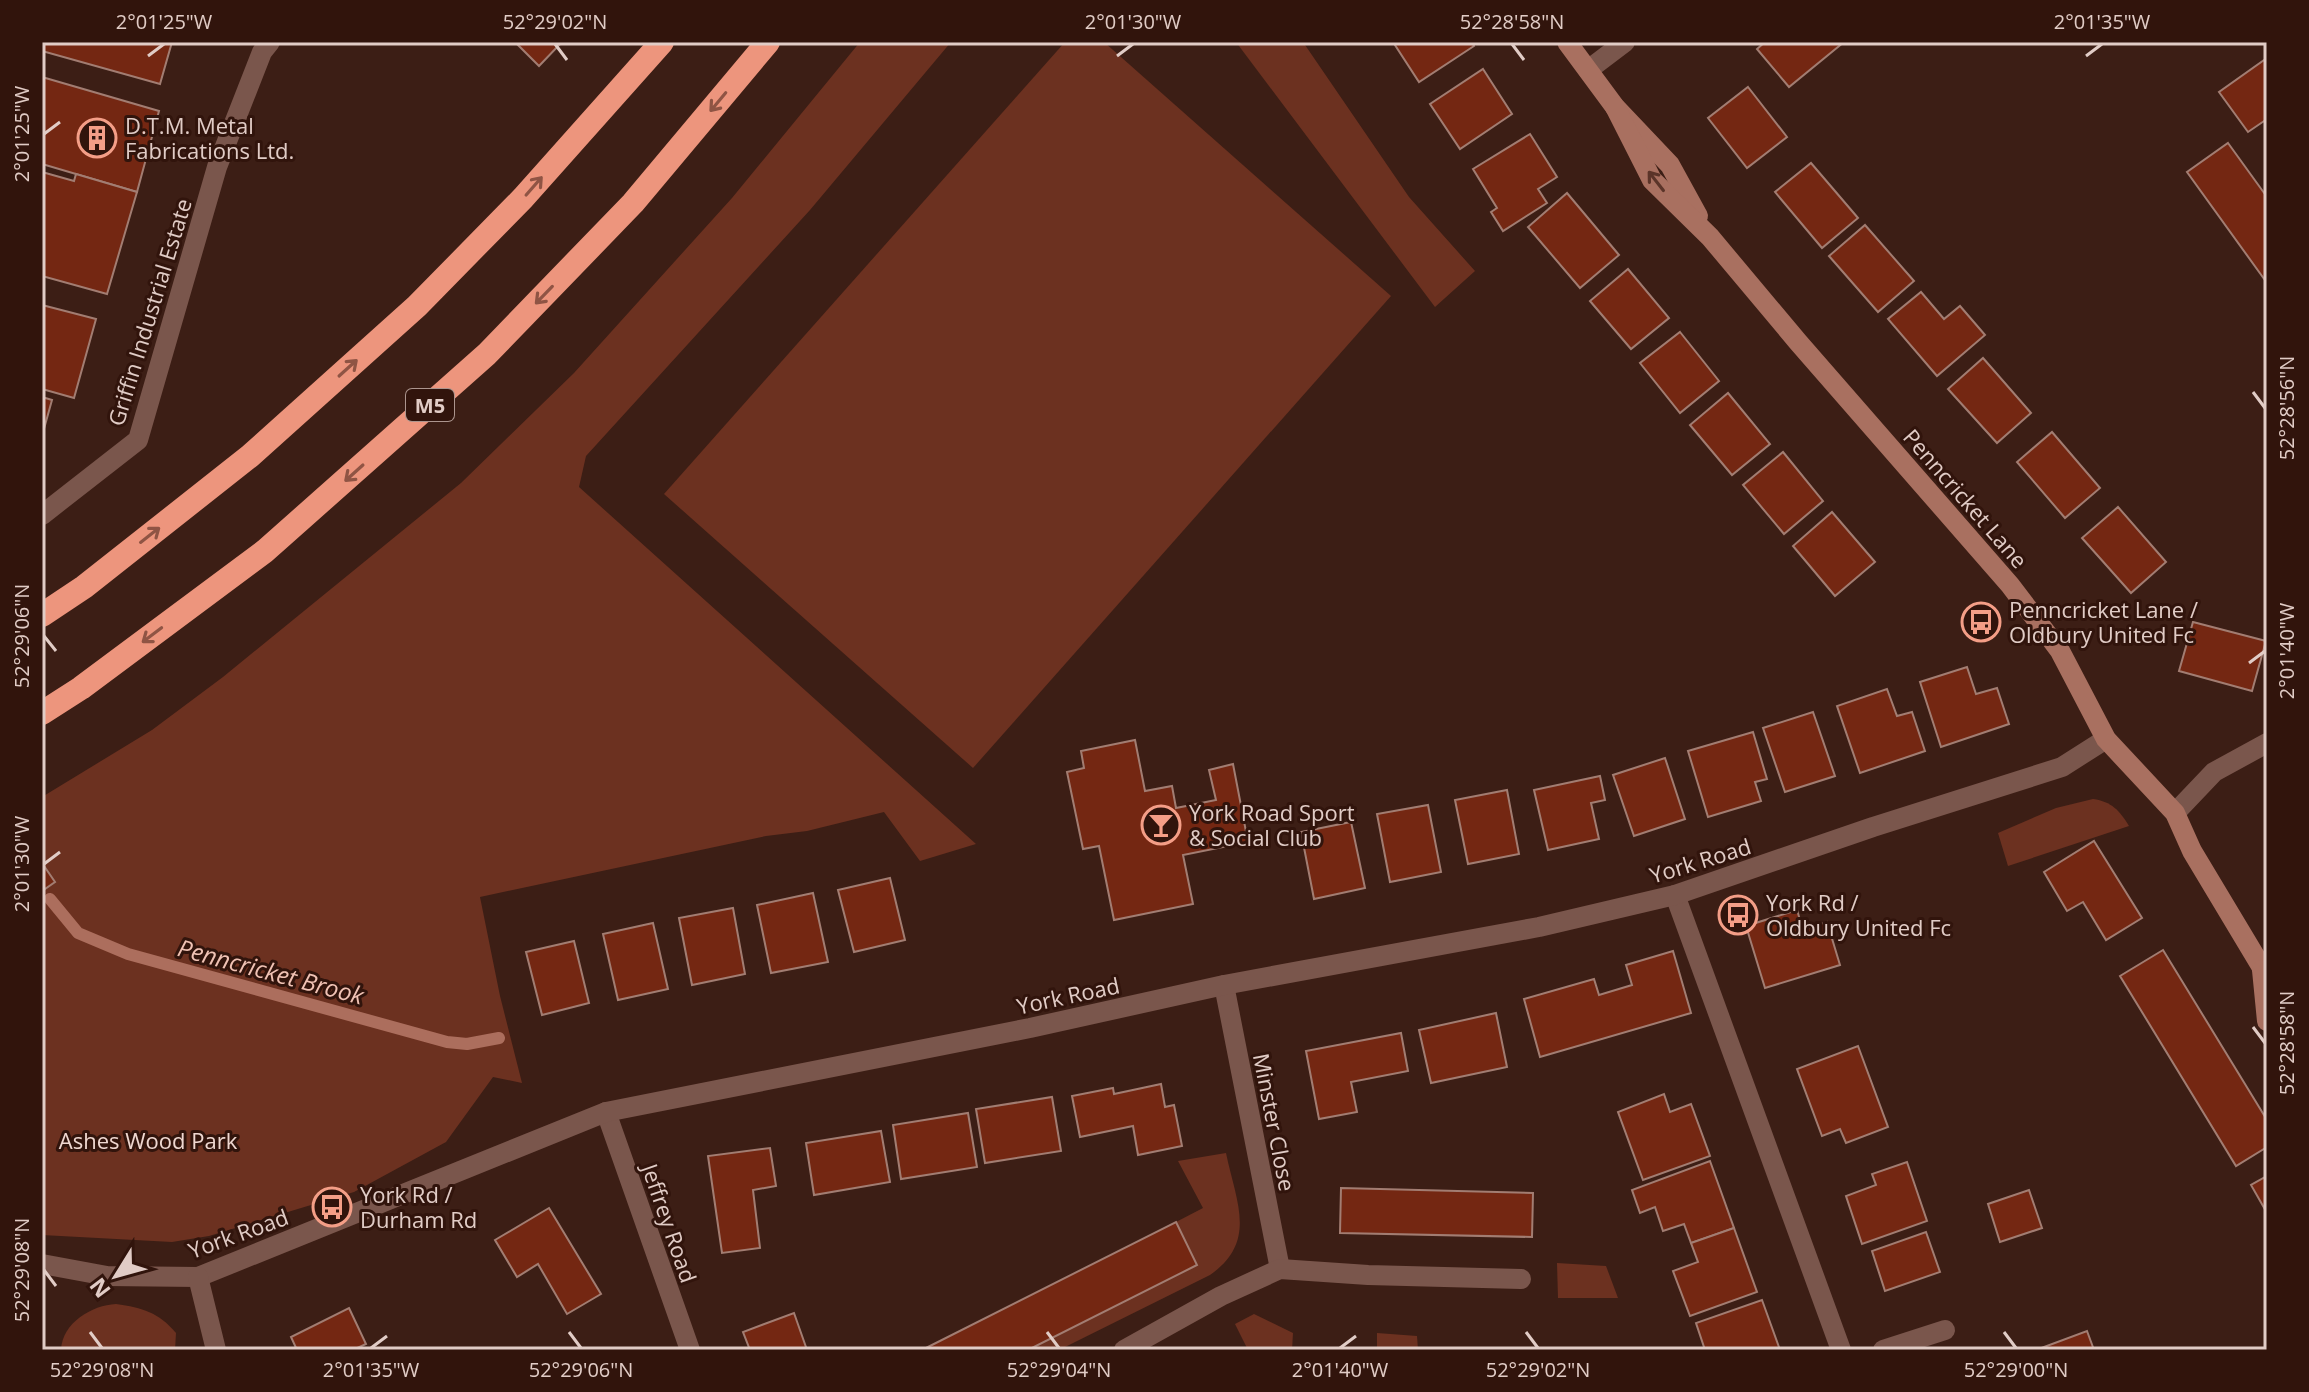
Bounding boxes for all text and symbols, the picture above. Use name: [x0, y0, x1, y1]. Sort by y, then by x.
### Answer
text: 2°01'25"W: [116, 8, 213, 35]
text: 52°29'02"N: [503, 8, 607, 35]
text: 2°01'30"W: [1085, 8, 1182, 35]
text: 52°28'58"N: [1460, 8, 1564, 35]
text: 2°01'35"W: [2054, 8, 2151, 35]
text: 2°01'25"W: [8, 85, 35, 182]
one-way arrow: [709, 91, 727, 112]
place label: D.T.M. Metal Fabrications Ltd.: [125, 110, 294, 165]
building icon: D.T.M. Metal Fabrications Ltd.: [76, 117, 118, 159]
one-way arrow: [1647, 171, 1664, 192]
one-way arrow: [525, 177, 543, 197]
street label: Griffin Industrial Estate: [100, 195, 198, 429]
one-way arrow: [535, 285, 554, 304]
text: 52°28'56"N: [2273, 356, 2300, 460]
one-way arrow: [338, 359, 358, 377]
road number: M5: [406, 389, 454, 421]
street label: Penncricket Lane: [1897, 422, 2035, 574]
one-way arrow: [345, 463, 365, 481]
one-way arrow: [139, 527, 160, 544]
text: 52°29'06"N: [8, 584, 35, 688]
place label: Penncricket Lane / Oldbury United Fc: [2009, 594, 2198, 649]
bus stop icon: Penncricket Lane / Oldbury United Fc: [1960, 601, 2002, 643]
text: 2°01'40"W: [2273, 602, 2300, 699]
one-way arrow: [142, 627, 163, 644]
place label: York Road Sport & Social Club: [1189, 797, 1355, 852]
bar icon: York Road Sport & Social Club: [1140, 804, 1182, 846]
text: 2°01'30"W: [8, 815, 35, 912]
street label: York Road: [1646, 830, 1754, 890]
place label: York Rd / Oldbury United Fc: [1766, 887, 1951, 942]
bus stop icon: York Rd / Oldbury United Fc: [1717, 894, 1759, 936]
water label: Penncricket Brook: [175, 930, 369, 1012]
street label: York Road: [1014, 969, 1122, 1021]
text: 52°28'58"N: [2273, 991, 2300, 1095]
street label: Minster Close: [1247, 1051, 1303, 1193]
park label: Ashes Wood Park: [59, 1125, 238, 1155]
street label: Jeffrey Road: [635, 1158, 704, 1286]
place label: York Rd / Durham Rd: [360, 1179, 477, 1234]
bus stop icon: York Rd / Durham Rd: [311, 1186, 353, 1228]
street label: York Road: [184, 1201, 292, 1265]
text: 52°29'08"N: [8, 1218, 35, 1322]
north arrow: [76, 1236, 156, 1316]
text: N: [82, 1272, 117, 1305]
text: 52°29'08"N: [50, 1356, 154, 1383]
text: 2°01'35"W: [323, 1356, 420, 1383]
text: 52°29'06"N: [529, 1356, 633, 1383]
text: 52°29'04"N: [1007, 1356, 1111, 1383]
text: 2°01'40"W: [1292, 1356, 1389, 1383]
text: 52°29'02"N: [1486, 1356, 1590, 1383]
text: 52°29'00"N: [1964, 1356, 2068, 1383]

